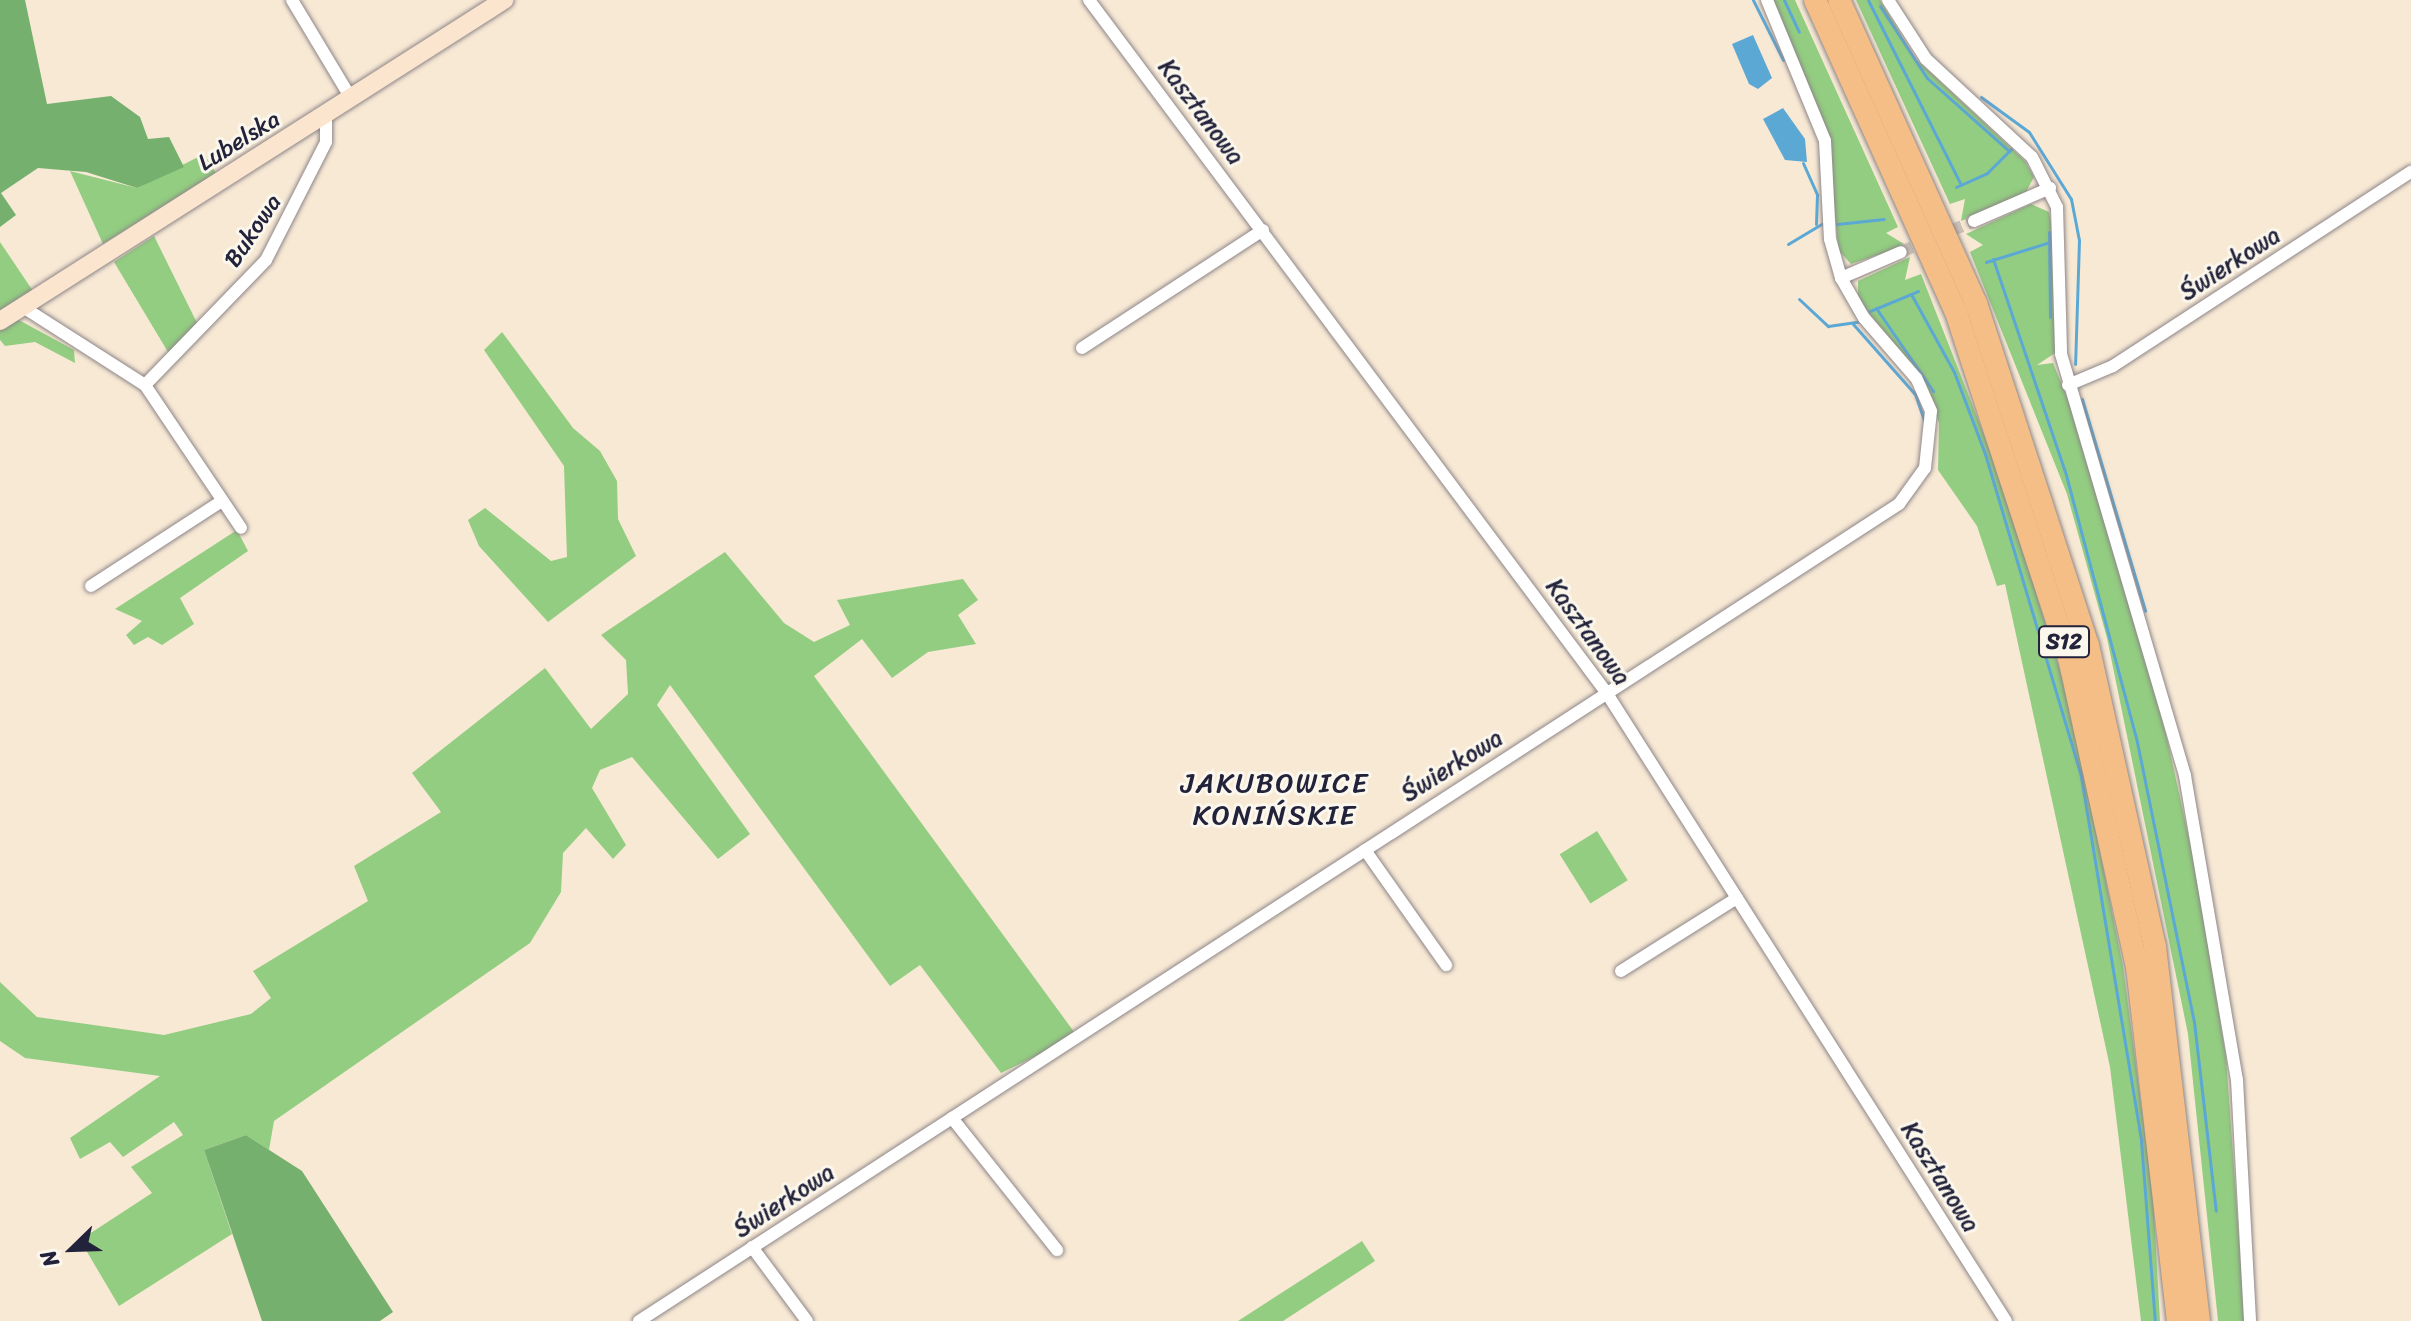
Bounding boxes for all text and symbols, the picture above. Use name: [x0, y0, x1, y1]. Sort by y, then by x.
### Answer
street label: Kasztanowa: [1152, 54, 1250, 170]
street label: Lubelska: [193, 105, 285, 177]
street label: Bukowa: [218, 189, 288, 273]
street label: Świerkowa: [2174, 221, 2286, 307]
street label: Kasztanowa: [1540, 573, 1636, 691]
road number: S12: [2038, 624, 2090, 660]
street label: Świerkowa: [1396, 724, 1508, 808]
district label: JAKUBOWICE KONIŃSKIE: [1181, 766, 1369, 832]
street label: Kasztanowa: [1895, 1117, 1985, 1237]
street label: Świerkowa: [728, 1158, 840, 1244]
north arrow: [32, 1209, 112, 1289]
text: N: [29, 1244, 70, 1273]

